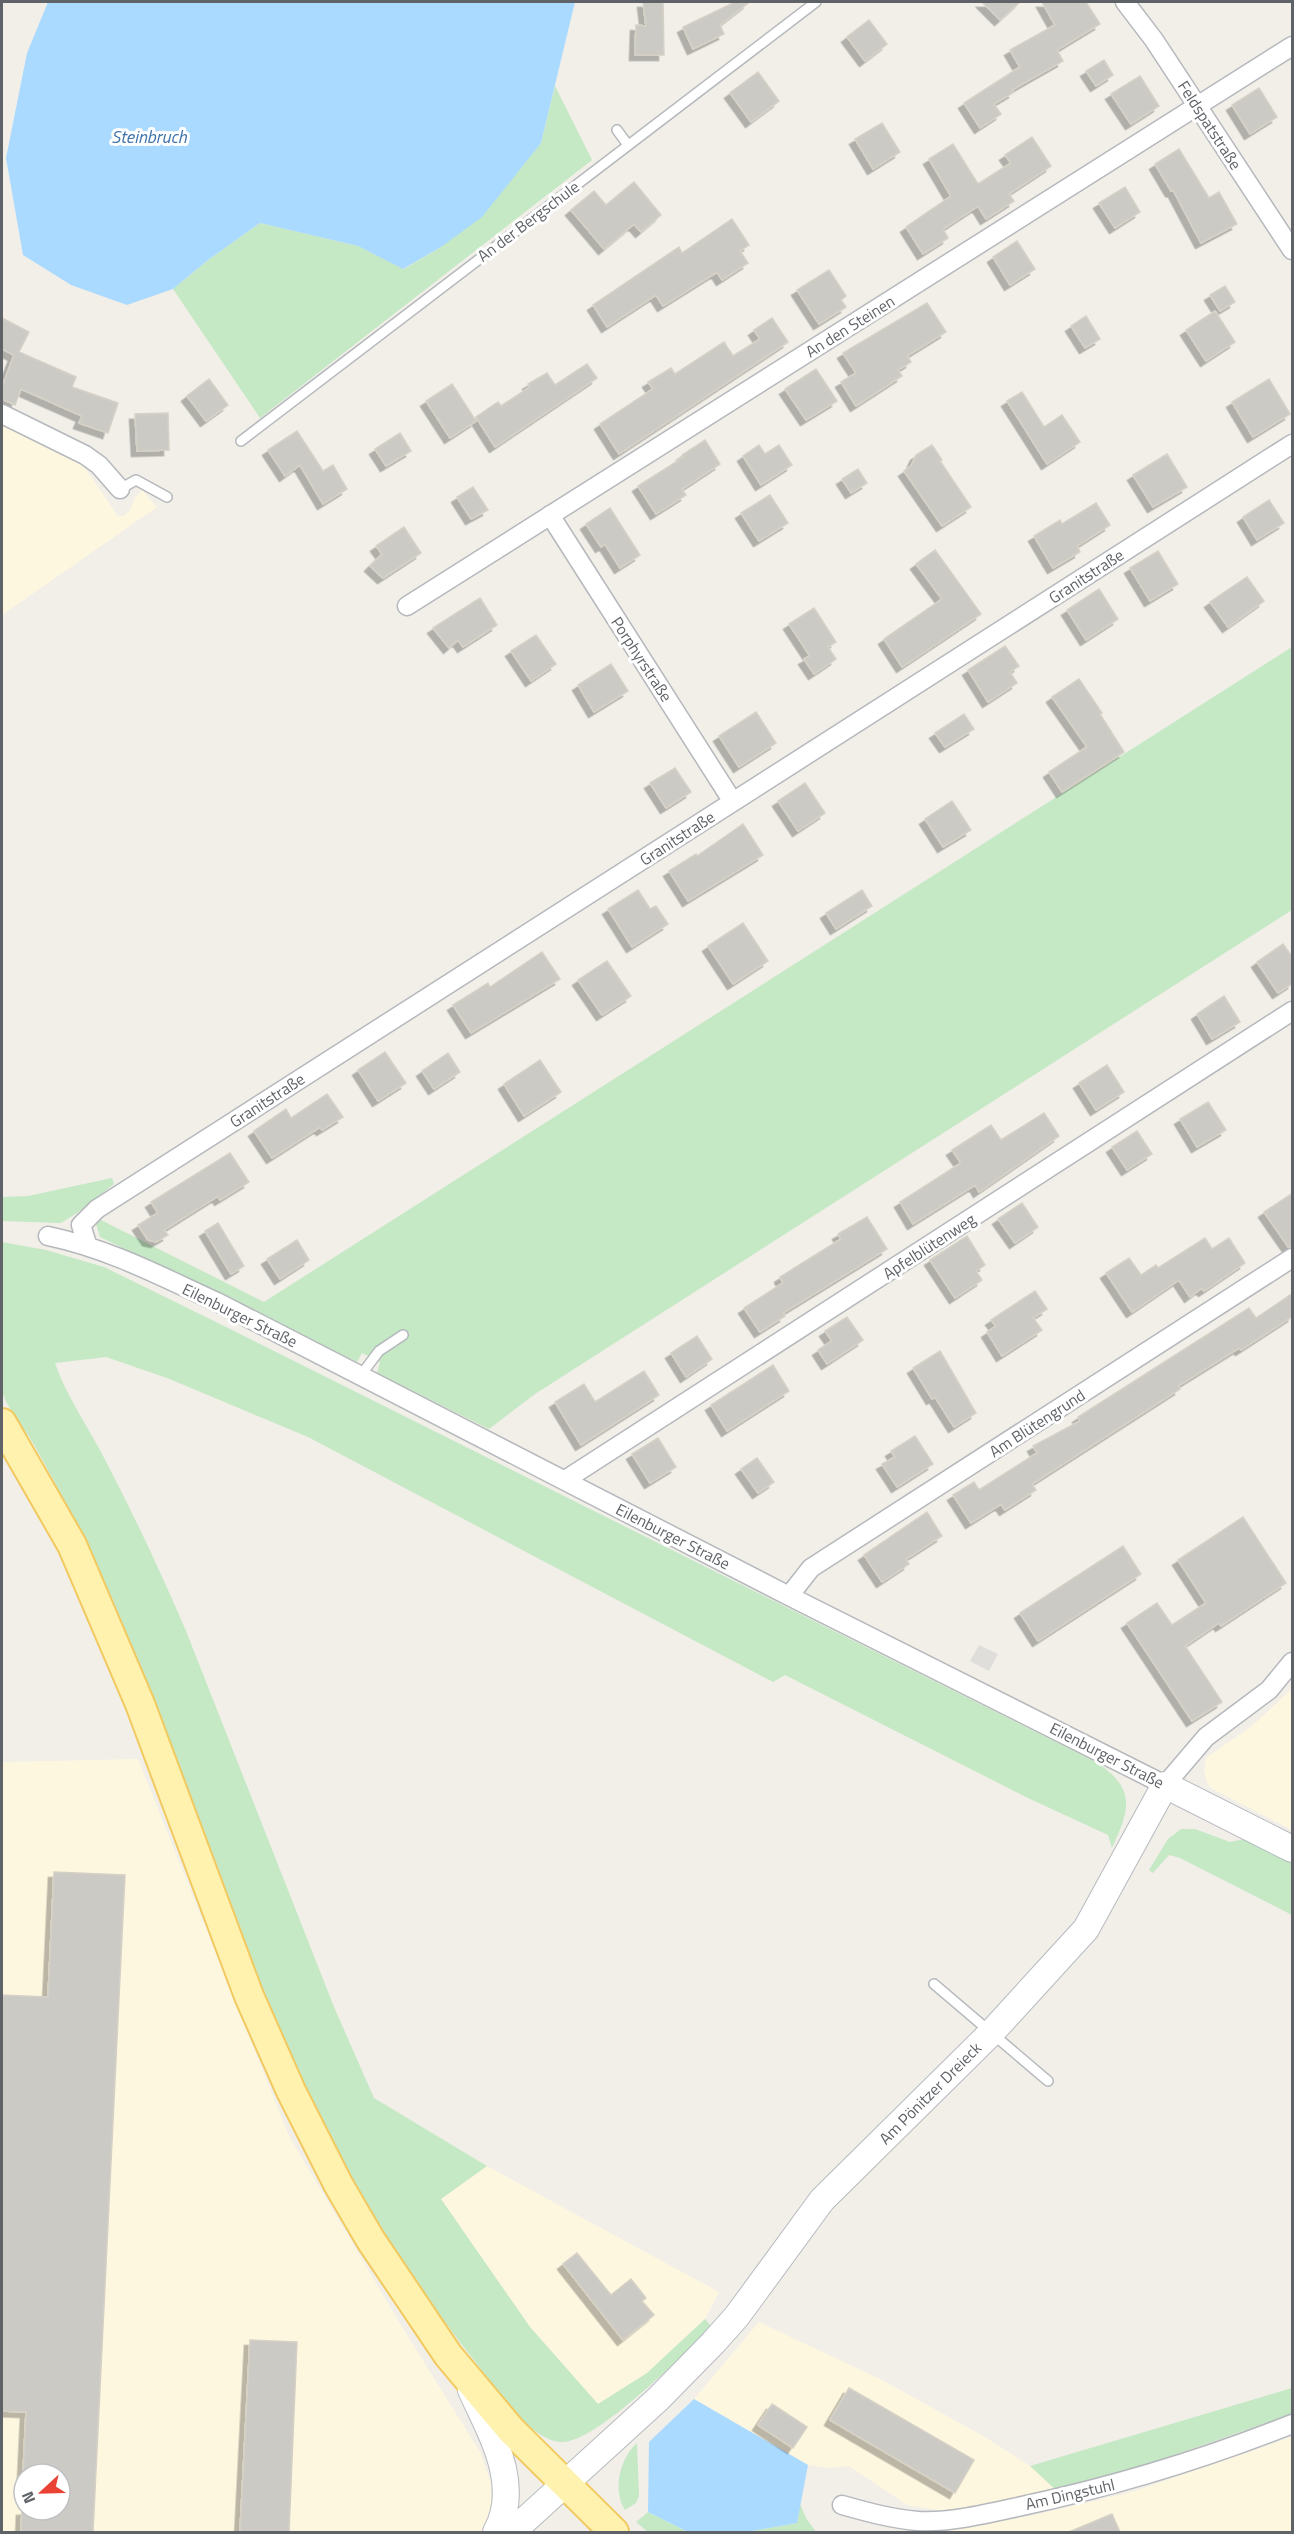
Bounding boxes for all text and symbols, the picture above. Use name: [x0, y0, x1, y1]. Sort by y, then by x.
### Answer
street label: Feldspatstraße: [1172, 76, 1248, 174]
water label: Steinbruch: [111, 123, 188, 150]
street label: An der Bergschule: [472, 175, 584, 267]
street label: An den Steinen: [801, 289, 899, 363]
street label: Granitstraße: [1044, 543, 1128, 609]
street label: Porphyrstraße: [605, 612, 679, 706]
street label: Granitstraße: [635, 805, 719, 871]
street label: Granitstraße: [225, 1067, 309, 1133]
street label: Apfelblütenweg: [878, 1207, 980, 1285]
street label: Eilenburger Straße: [178, 1277, 302, 1353]
street label: Am Blütengrund: [984, 1383, 1090, 1463]
street label: Eilenburger Straße: [612, 1497, 734, 1575]
street label: Eilenburger Straße: [1046, 1716, 1168, 1794]
street label: Am Pönitzer Dreieck: [873, 2036, 987, 2150]
north arrow: [12, 2462, 72, 2522]
street label: Am Dingstuhl: [1023, 2472, 1117, 2516]
text: N: [15, 2488, 41, 2507]

